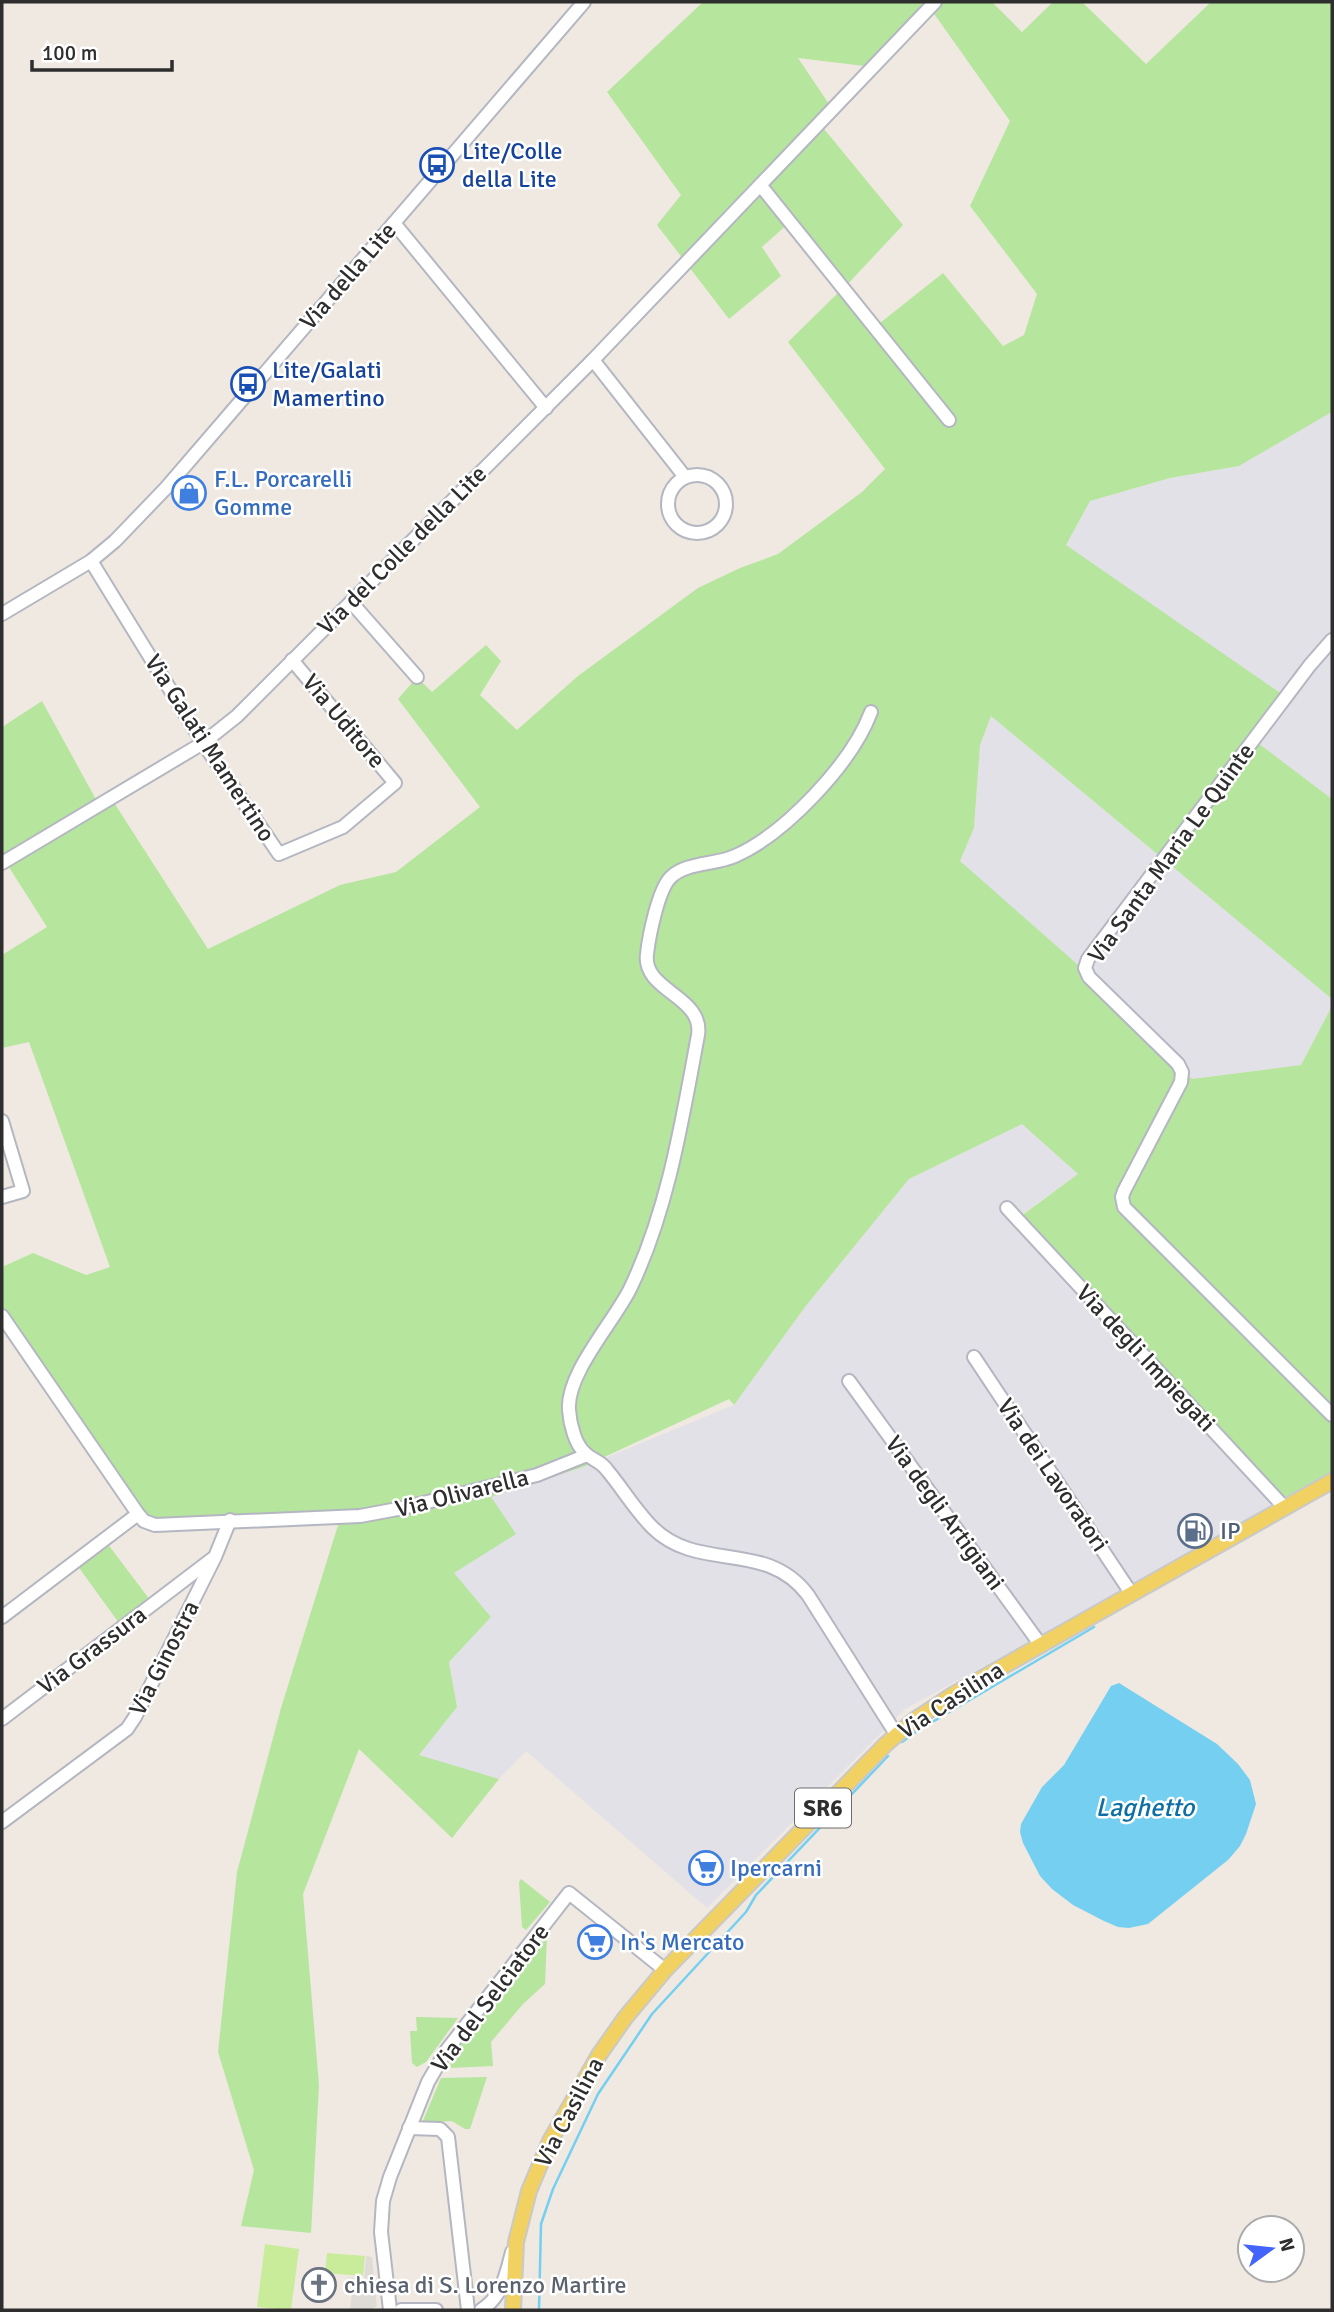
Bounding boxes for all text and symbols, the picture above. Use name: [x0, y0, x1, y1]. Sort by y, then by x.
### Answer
scale bar: [32, 28, 172, 72]
text: 100 m: [42, 40, 97, 66]
place label: Lite/Colle della Lite: [462, 136, 563, 194]
bus stop icon: Lite/Colle della Lite: [418, 146, 456, 184]
street label: Via della Lite: [293, 216, 403, 336]
place label: Lite/Galati Mamertino: [272, 355, 385, 413]
bus stop icon: Lite/Galati Mamertino: [229, 365, 267, 403]
street label: Via del Colle della Lite: [311, 459, 493, 641]
place label: F.L. Porcarelli Gomme: [214, 464, 352, 522]
shop icon: F.L. Porcarelli Gomme: [170, 474, 208, 512]
street label: Via Galati Mamertino: [138, 649, 282, 847]
street label: Via Uditore: [296, 668, 392, 774]
street label: Via Santa Maria Le Quinte: [1081, 737, 1261, 969]
street label: Via degli Impiegati: [1070, 1278, 1222, 1438]
street label: Via dei Lavoratori: [991, 1393, 1115, 1557]
street label: Via degli Artigiani: [879, 1430, 1011, 1596]
street label: Via Olivarella: [392, 1462, 532, 1524]
fuel station icon: IP: [1176, 1512, 1214, 1550]
place label: IP: [1220, 1516, 1241, 1546]
street label: Via Ginostra: [122, 1596, 206, 1720]
street label: Via Grassura: [31, 1599, 153, 1701]
street label: Via Casilina: [893, 1655, 1009, 1745]
road number: SR6: [795, 1788, 851, 1828]
water label: Laghetto: [1096, 1792, 1196, 1824]
supermarket icon: Ipercarni: [687, 1849, 725, 1887]
place label: Ipercarni: [730, 1853, 822, 1883]
street label: Via del Selciatore: [424, 1918, 556, 2078]
supermarket icon: In's Mercato: [576, 1923, 614, 1961]
place label: In's Mercato: [620, 1927, 745, 1957]
street label: Via Casilina: [528, 2052, 610, 2172]
north arrow: [1236, 2214, 1306, 2284]
text: N: [1273, 2235, 1300, 2254]
church icon: chiesa di S. Lorenzo Martire: [300, 2266, 338, 2304]
place label: chiesa di S. Lorenzo Martire: [344, 2270, 627, 2300]

